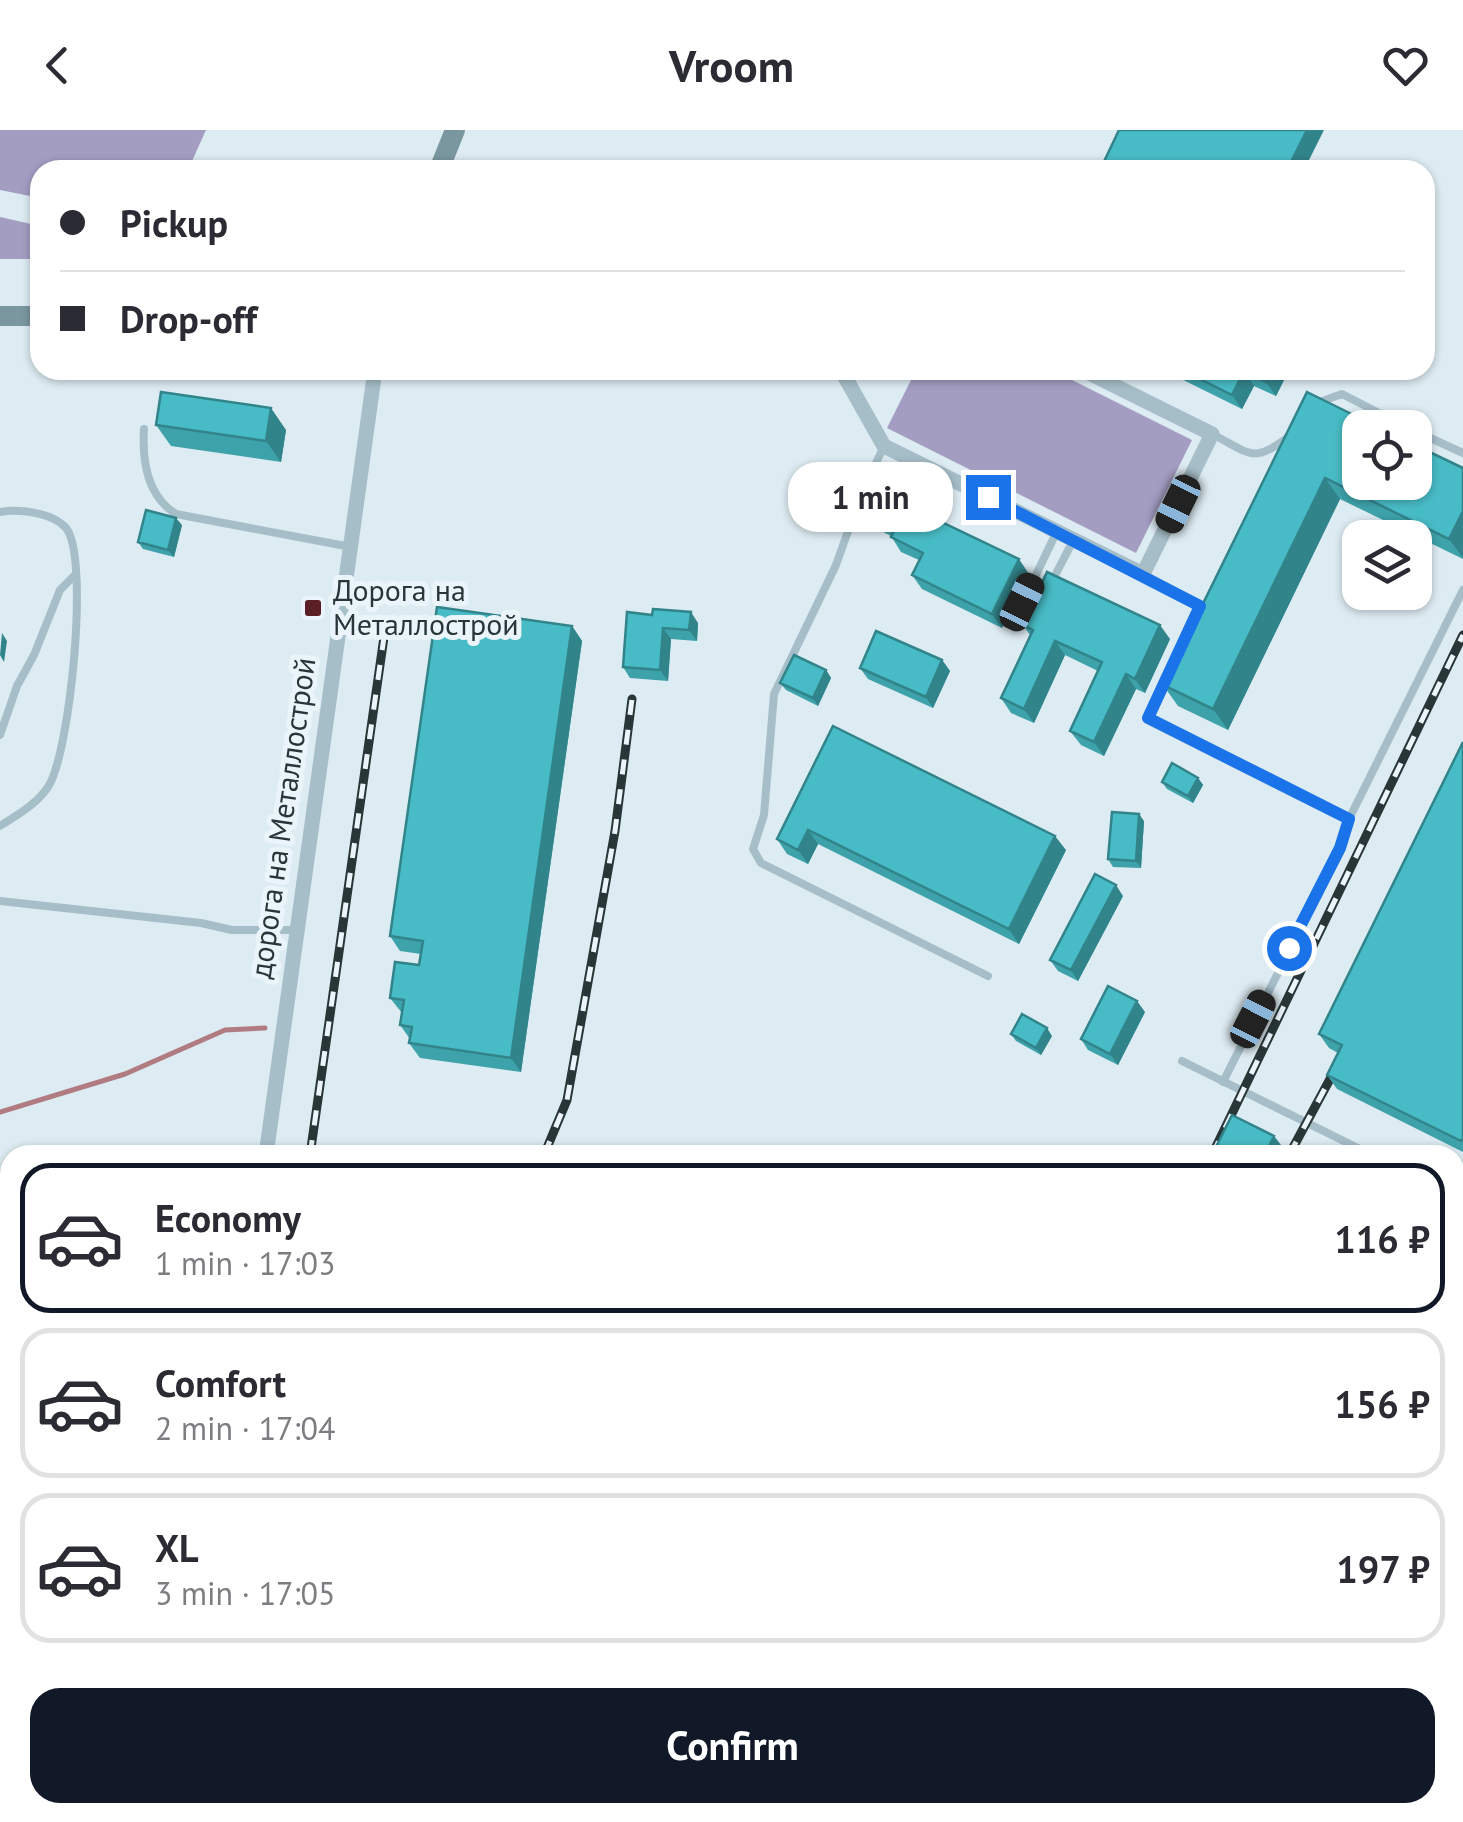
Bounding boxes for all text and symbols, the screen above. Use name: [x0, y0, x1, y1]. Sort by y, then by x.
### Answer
text: Vroom: [669, 36, 794, 94]
icon: back: [30, 38, 85, 93]
icon: heart: [1378, 38, 1433, 93]
text: Pickup: [120, 198, 228, 247]
text: Drop-off: [120, 294, 257, 343]
map controls: [1342, 410, 1432, 610]
button: locate: [1342, 410, 1432, 500]
callout: 1 min: [788, 462, 953, 532]
car: [1151, 470, 1205, 538]
route end: [966, 475, 1011, 520]
text: 1 min: [831, 476, 910, 518]
button: layers: [1342, 520, 1432, 610]
car: [995, 568, 1049, 636]
place label: Дорога на Металлострой: [333, 570, 519, 643]
marker: Дорога на Металлострой: [302, 597, 324, 619]
street label: дорога на Металлострой: [240, 655, 323, 981]
route start: [1267, 926, 1312, 971]
car: [1226, 985, 1280, 1053]
icon: car: [35, 1193, 125, 1283]
text: Economy: [155, 1193, 301, 1242]
text: 116 ₽: [1334, 1214, 1430, 1263]
text: 1 min · 17:03: [155, 1242, 335, 1284]
icon: car: [35, 1358, 125, 1448]
text: Comfort: [155, 1358, 286, 1407]
text: 156 ₽: [1334, 1379, 1430, 1428]
text: 2 min · 17:04: [155, 1407, 335, 1449]
icon: car: [35, 1523, 125, 1613]
text: XL: [155, 1523, 199, 1572]
text: 197 ₽: [1336, 1544, 1430, 1593]
text: 3 min · 17:05: [155, 1572, 335, 1614]
button: Confirm: [30, 1688, 1435, 1803]

